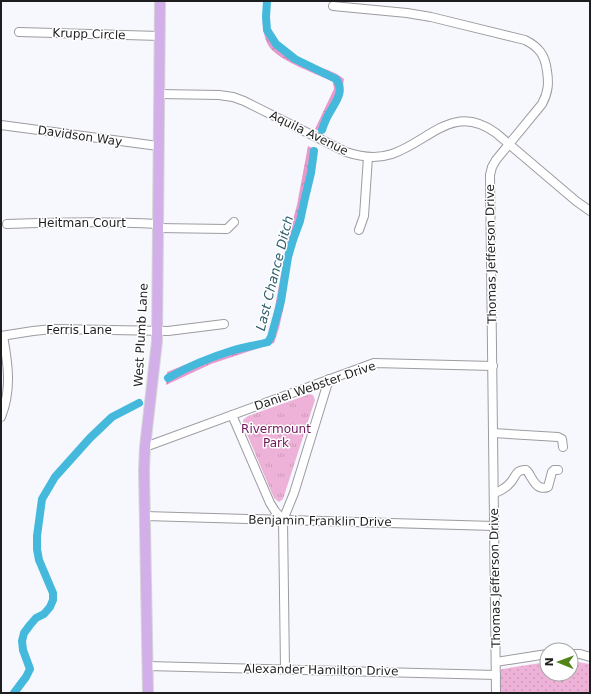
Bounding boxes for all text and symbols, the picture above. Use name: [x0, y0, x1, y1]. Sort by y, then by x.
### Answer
street label: Krupp Circle: [52, 26, 126, 42]
street label: Aquila Avenue: [267, 108, 351, 158]
street label: Davidson Way: [37, 123, 123, 149]
street label: Thomas Jefferson Drive: [483, 184, 499, 325]
water label: Last Chance Ditch: [253, 214, 296, 332]
street label: Heitman Court: [38, 216, 126, 230]
street label: West Plumb Lane: [131, 283, 151, 387]
street label: Ferris Lane: [46, 323, 112, 337]
street label: Daniel Webster Drive: [253, 359, 377, 413]
park label: Rivermount Park: [241, 422, 311, 450]
street label: Thomas Jefferson Drive: [487, 508, 503, 649]
street label: Benjamin Franklin Drive: [248, 513, 392, 529]
north arrow: [539, 642, 579, 682]
text: N: [543, 657, 556, 667]
street label: Alexander Hamilton Drive: [244, 662, 398, 678]

